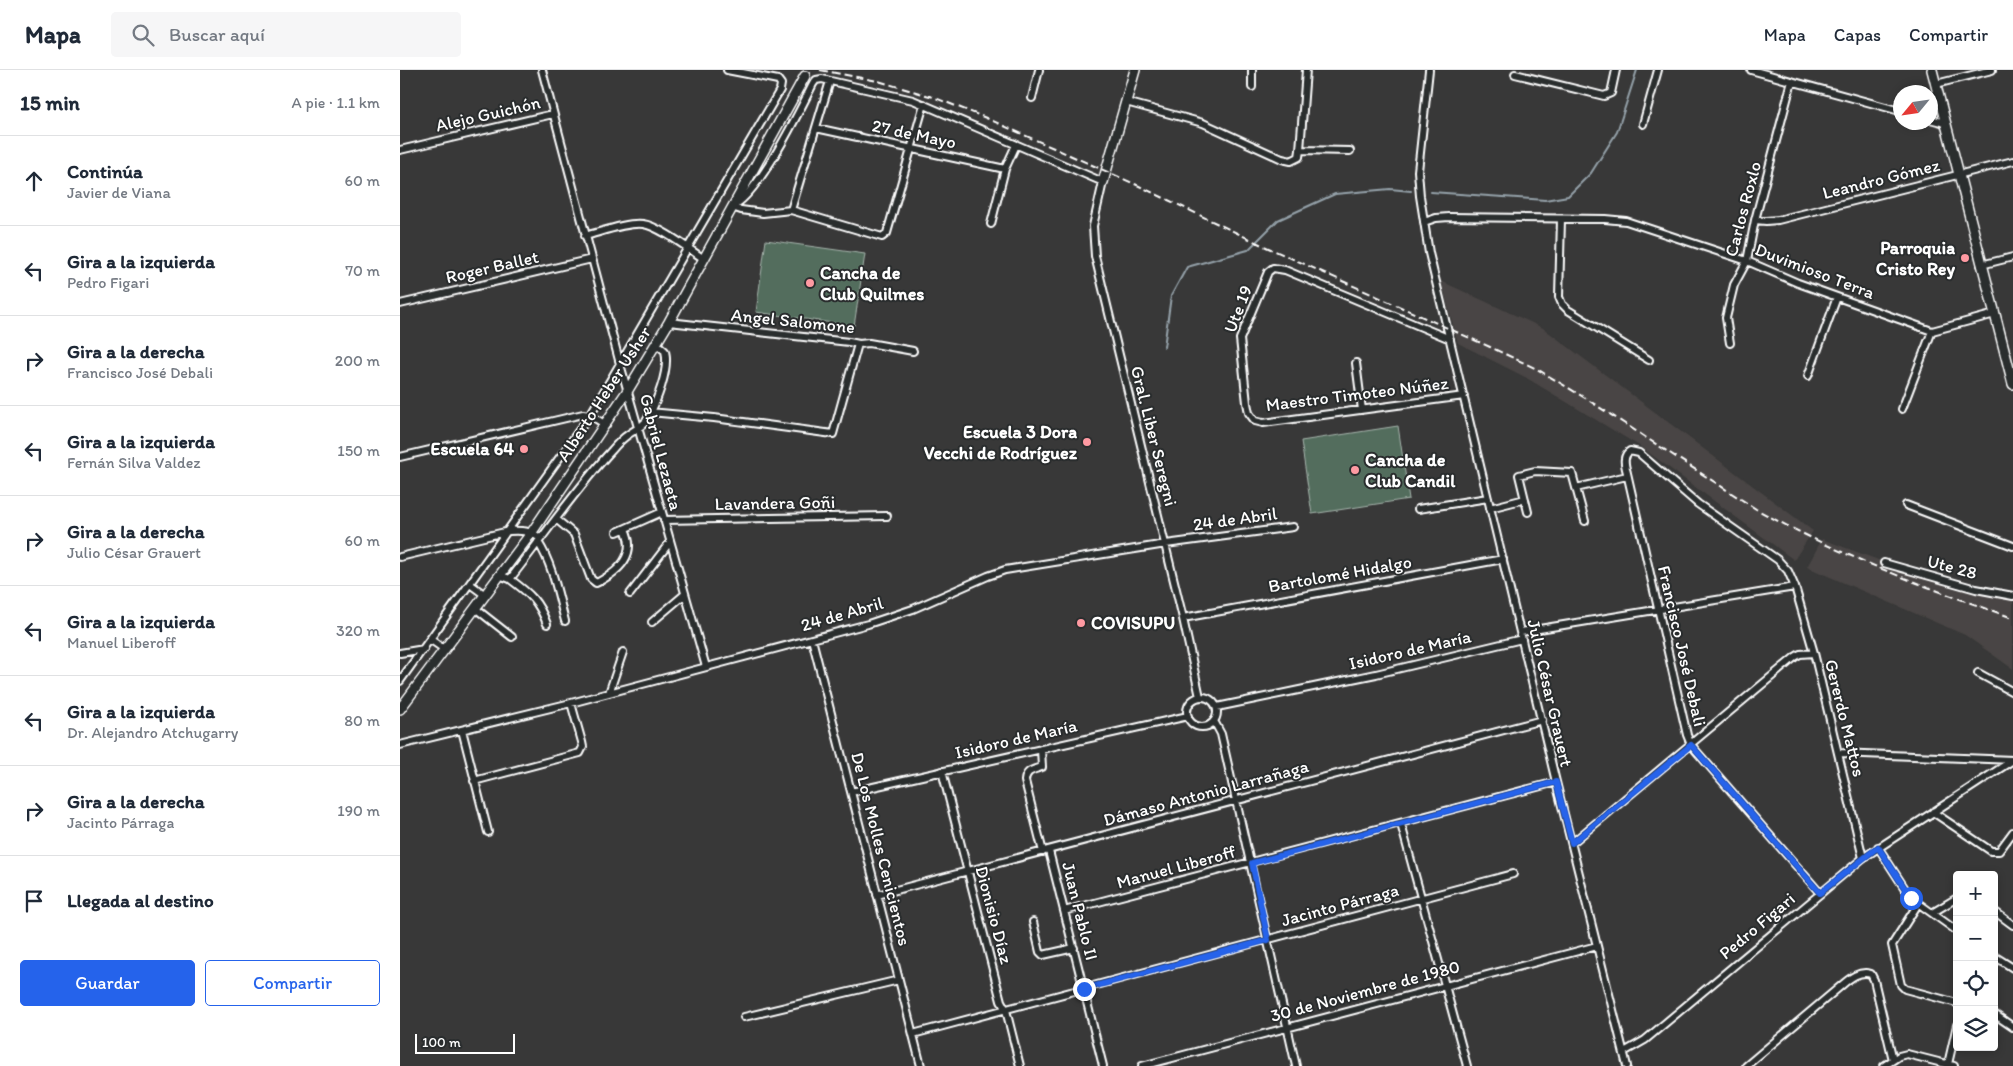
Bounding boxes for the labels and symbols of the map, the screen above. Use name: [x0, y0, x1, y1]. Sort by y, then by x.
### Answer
north arrow: [1893, 85, 1938, 130]
street label: Alejo Guichón: [433, 91, 543, 137]
street label: 27 de Mayo: [870, 114, 958, 154]
street label: Leandro Gómez: [1820, 154, 1942, 204]
street label: Carlos Roxlo: [1720, 159, 1766, 259]
place label: Parroquia Cristo Rey: [1876, 237, 1956, 280]
street label: Duvimioso Terra: [1752, 238, 1878, 304]
street label: Roger Ballet: [443, 246, 541, 288]
marker: Parroquia Cristo Rey: [1959, 252, 1971, 264]
place label: Cancha de Club Quilmes: [820, 262, 924, 305]
marker: Cancha de Club Quilmes: [804, 277, 816, 289]
street label: Ute 19: [1219, 282, 1257, 336]
street label: Angel Salomone: [730, 304, 856, 338]
street label: Alberto Heber Usher: [552, 322, 656, 466]
street label: Gral. Liber Seregni: [1126, 364, 1182, 508]
street label: Maestro Timoteo Núñez: [1264, 372, 1450, 416]
street label: Gabriel Lezaeta: [635, 391, 687, 513]
place label: Escuela 3 Dora Vecchi de Rodríguez: [924, 421, 1078, 464]
marker: Escuela 3 Dora Vecchi de Rodríguez: [1081, 436, 1093, 448]
place label: Escuela 64: [431, 438, 514, 460]
marker: Escuela 64: [518, 443, 530, 455]
place label: Cancha de Club Candil: [1365, 449, 1456, 492]
marker: Cancha de Club Candil: [1349, 464, 1361, 476]
street label: Lavandera Goñi: [715, 491, 835, 515]
street label: 24 de Abril: [1192, 502, 1278, 536]
street label: Ute 28: [1925, 550, 1979, 584]
street label: Bartolomé Hidalgo: [1267, 551, 1413, 597]
street label: Francisco José Debali: [1653, 563, 1711, 729]
street label: 24 de Abril: [798, 592, 886, 636]
place label: COVISUPU: [1091, 612, 1175, 634]
marker: COVISUPU: [1075, 617, 1087, 629]
street label: Julio César Grauert: [1522, 617, 1578, 769]
street label: Isidoro de María: [1347, 625, 1474, 675]
street label: Gererdo Mattos: [1820, 657, 1870, 779]
street label: Isidoro de María: [953, 714, 1080, 764]
street label: De Los Molles Cenicientos: [846, 750, 916, 948]
street label: Dámaso Antonio Larrañaga: [1101, 755, 1312, 831]
street label: Manuel Liberoff: [1114, 840, 1239, 893]
street label: Juan Pablo II: [1057, 860, 1103, 962]
street label: Dionisio Díaz: [970, 864, 1018, 967]
street label: Jacinto Párraga: [1279, 879, 1401, 931]
route start: [1900, 887, 1923, 910]
street label: Pedro Figari: [1714, 888, 1800, 964]
street label: 30 de Noviembre de 1980: [1268, 955, 1462, 1027]
route end: [1073, 978, 1096, 1001]
scale bar: [415, 1031, 515, 1054]

